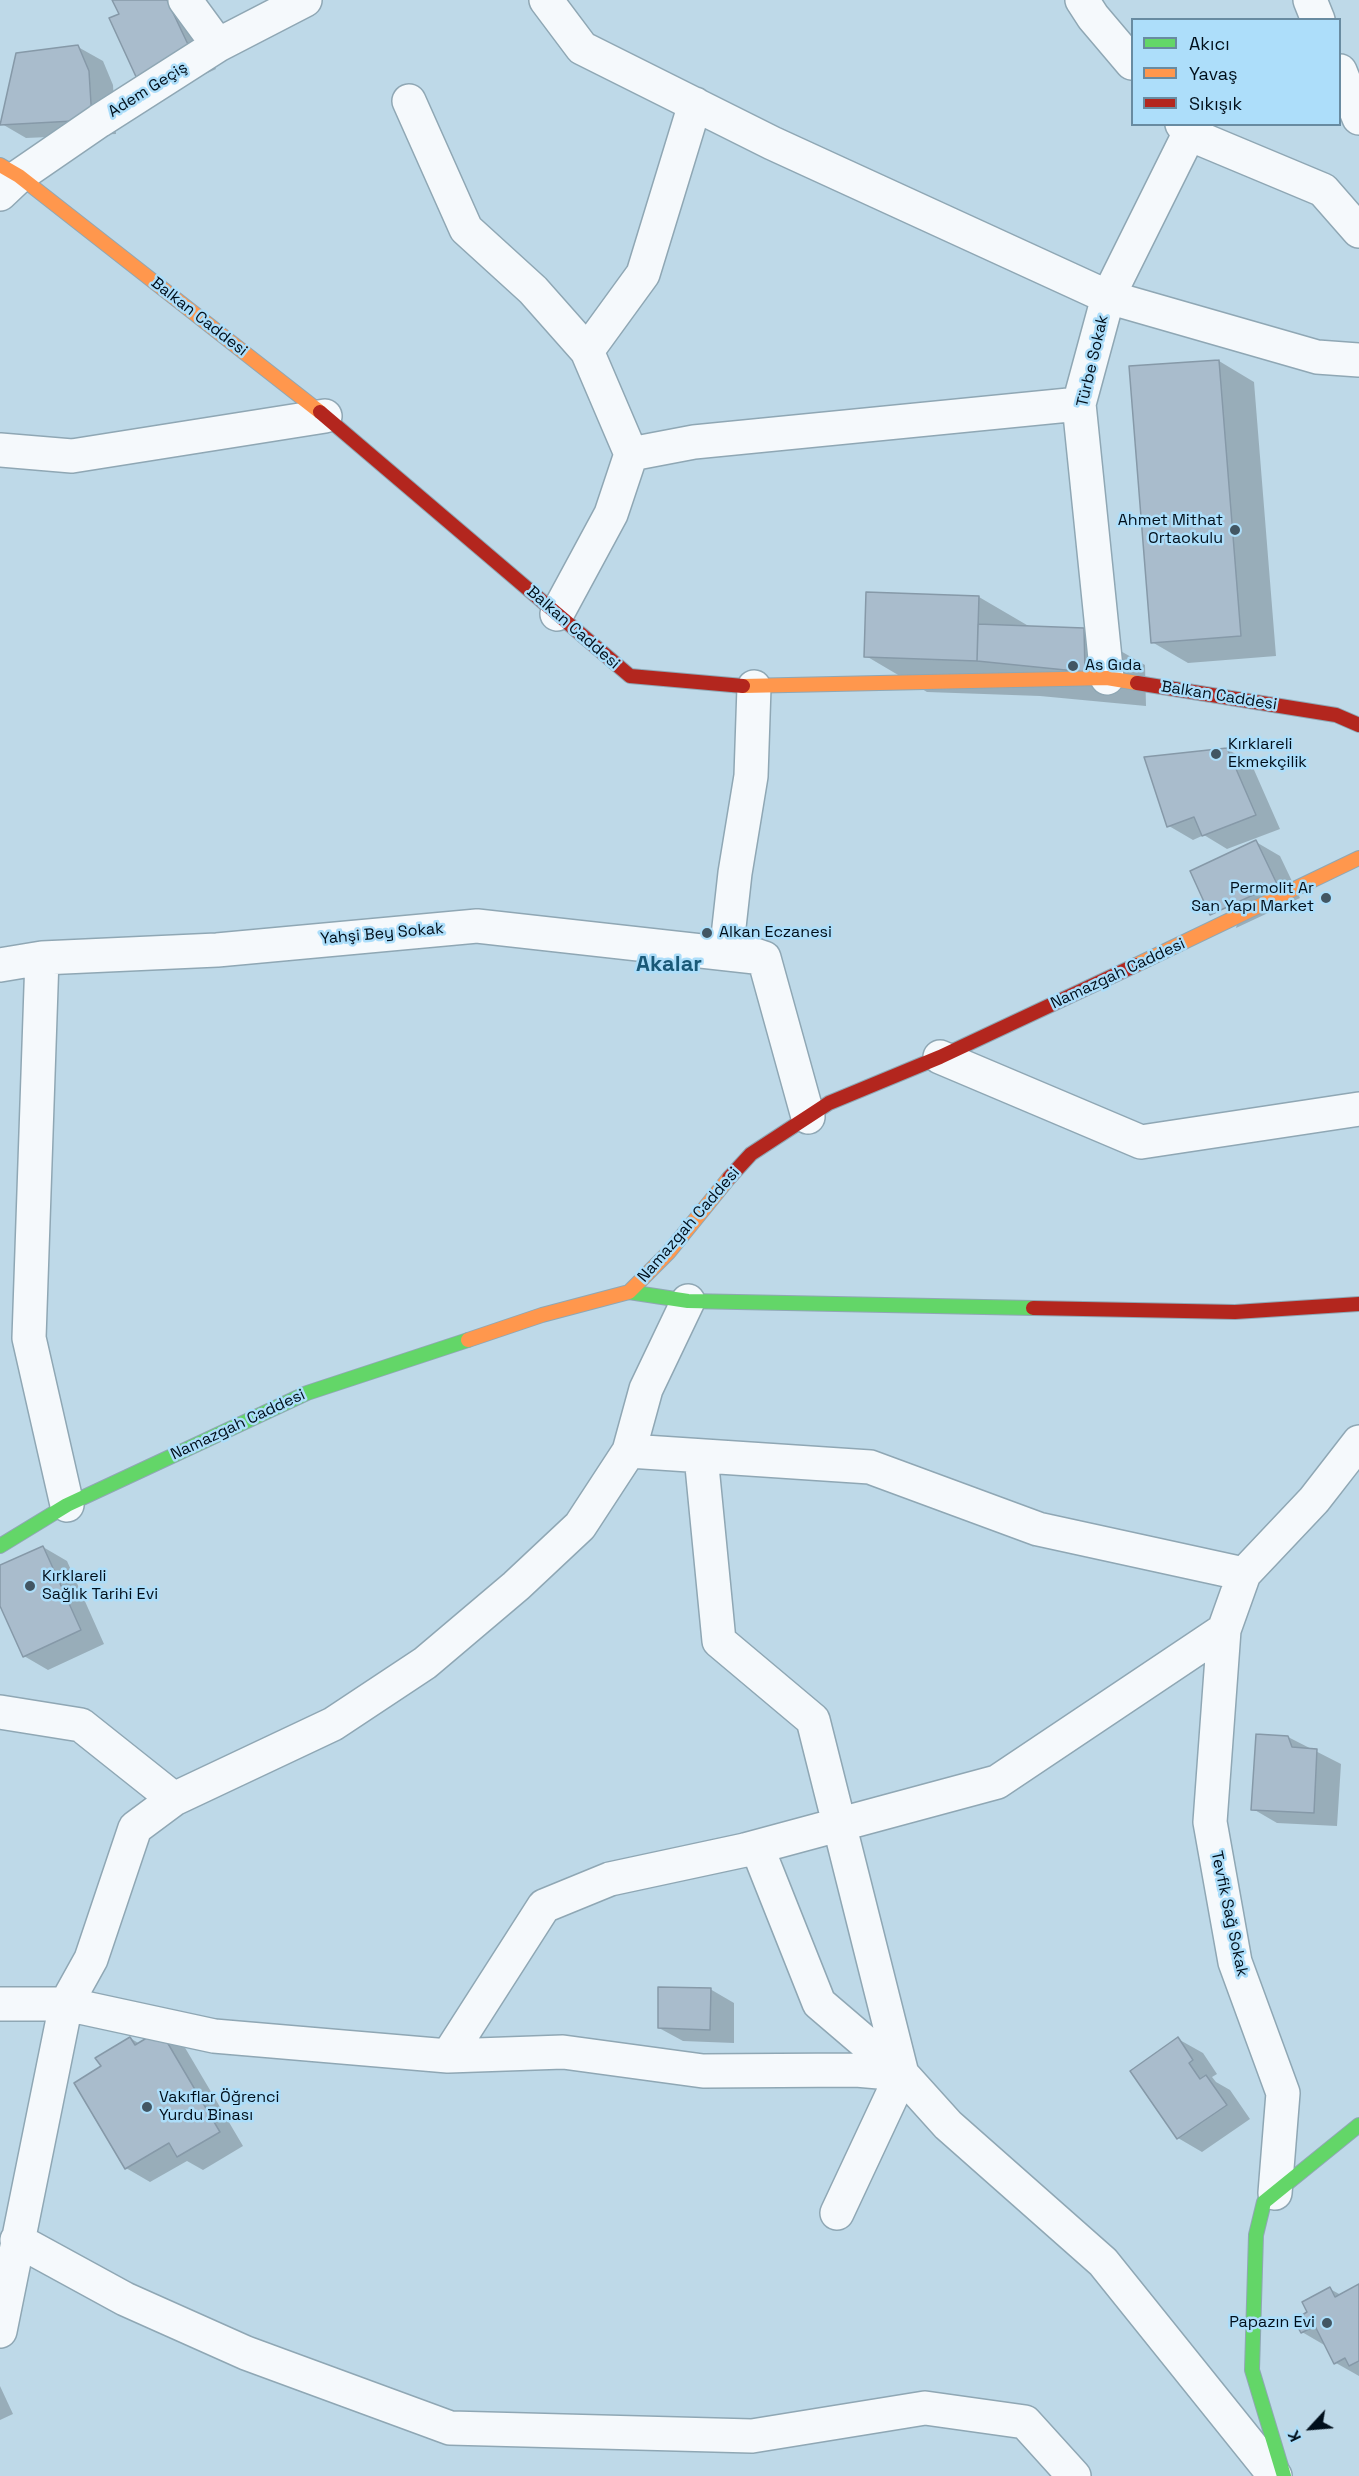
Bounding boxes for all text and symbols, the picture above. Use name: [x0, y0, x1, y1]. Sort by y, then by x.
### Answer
legend: [1131, 18, 1341, 126]
text: Akıcı: [1189, 32, 1230, 55]
street label: Adem Geçiş: [105, 58, 191, 122]
text: Yavaş: [1189, 62, 1238, 85]
text: Sıkışık: [1189, 92, 1242, 115]
street label: Balkan Caddesi: [147, 273, 251, 361]
street label: Türbe Sokak: [1073, 313, 1113, 409]
place label: Ahmet Mithat Ortaokulu: [1118, 511, 1223, 549]
marker: Ahmet Mithat Ortaokulu: [1228, 523, 1242, 537]
street label: Balkan Caddesi: [523, 582, 623, 674]
place label: As Gıda: [1085, 656, 1142, 676]
marker: As Gıda: [1066, 659, 1080, 673]
street label: Balkan Caddesi: [1160, 677, 1278, 715]
place label: Kırklareli Ekmekçilik: [1228, 735, 1307, 773]
marker: Kırklareli Ekmekçilik: [1209, 747, 1223, 761]
place label: Permolit Ar San Yapı Market: [1191, 879, 1314, 917]
marker: Permolit Ar San Yapı Market: [1319, 891, 1333, 905]
street label: Yahşi Bey Sokak: [319, 919, 445, 949]
place label: Alkan Eczanesi: [719, 923, 832, 943]
marker: Alkan Eczanesi: [700, 926, 714, 940]
street label: Namazgah Caddesi: [1048, 934, 1188, 1014]
district label: Akalar: [636, 952, 702, 978]
street label: Namazgah Caddesi: [634, 1164, 744, 1286]
street label: Namazgah Caddesi: [168, 1385, 308, 1465]
place label: Kırklareli Sağlık Tarihi Evi: [42, 1567, 158, 1605]
marker: Kırklareli Sağlık Tarihi Evi: [23, 1579, 37, 1593]
street label: Tevfik Sağ Sokak: [1206, 1849, 1252, 1979]
place label: Vakıflar Öğrenci Yurdu Binası: [159, 2088, 280, 2126]
marker: Vakıflar Öğrenci Yurdu Binası: [140, 2100, 154, 2114]
place label: Papazın Evi: [1229, 2313, 1315, 2333]
marker: Papazın Evi: [1320, 2316, 1334, 2330]
north arrow: [1281, 2398, 1341, 2458]
text: K: [1283, 2427, 1306, 2445]

